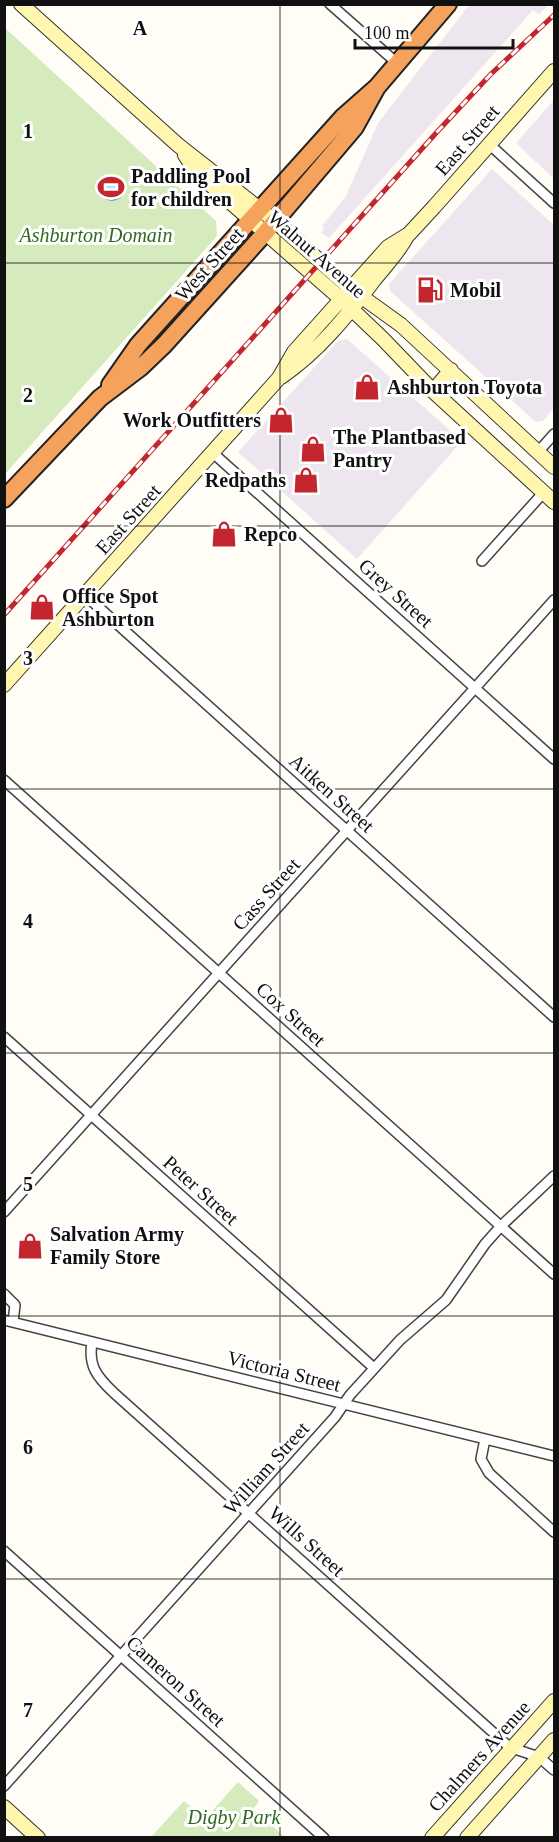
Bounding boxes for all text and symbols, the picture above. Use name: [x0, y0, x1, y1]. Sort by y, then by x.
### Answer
scale bar: [355, 12, 512, 50]
text: A: [133, 17, 148, 39]
text: 100 m: [364, 23, 410, 43]
street label: East Street: [430, 100, 504, 180]
text: 1: [23, 120, 33, 142]
place label: Paddling Pool for children: [131, 165, 251, 210]
sports icon: Paddling Pool for children: [96, 172, 126, 202]
street label: Walnut Avenue: [264, 206, 370, 302]
street label: West Street: [170, 222, 248, 305]
park label: Ashburton Domain: [18, 224, 172, 246]
fuel station icon: Mobil: [415, 275, 445, 305]
place label: Mobil: [450, 279, 502, 301]
shop icon: Ashburton Toyota: [352, 372, 382, 402]
place label: Ashburton Toyota: [387, 376, 542, 399]
text: 2: [23, 384, 33, 406]
shop icon: Work Outfitters: [266, 405, 296, 435]
place label: Work Outfitters: [123, 409, 261, 431]
place label: The Plantbased Pantry: [333, 426, 466, 472]
shop icon: The Plantbased Pantry: [298, 434, 328, 464]
shop icon: Redpaths: [291, 465, 321, 495]
place label: Redpaths: [205, 469, 286, 492]
street label: East Street: [91, 479, 165, 558]
shop icon: Repco: [209, 519, 239, 549]
place label: Repco: [244, 523, 297, 546]
street label: Grey Street: [354, 554, 438, 633]
place label: Office Spot Ashburton: [62, 585, 158, 630]
shop icon: Office Spot Ashburton: [27, 592, 57, 622]
text: 3: [23, 647, 33, 669]
street label: Aitken Street: [285, 749, 379, 837]
street label: Cass Street: [228, 853, 304, 935]
text: 4: [23, 910, 33, 932]
street label: Cox Street: [252, 977, 330, 1051]
street label: Peter Street: [159, 1151, 243, 1229]
text: 5: [23, 1173, 33, 1195]
place label: Salvation Army Family Store: [50, 1223, 184, 1269]
shop icon: Salvation Army Family Store: [15, 1231, 45, 1261]
street label: Victoria Street: [225, 1346, 343, 1396]
street label: William Street: [219, 1417, 313, 1519]
text: 6: [23, 1436, 33, 1458]
street label: Wills Street: [265, 1501, 350, 1581]
street label: Cameron Street: [122, 1631, 230, 1731]
street label: Chalmers Avenue: [424, 1696, 535, 1816]
text: 7: [23, 1699, 33, 1721]
park label: Digby Park: [187, 1806, 281, 1829]

